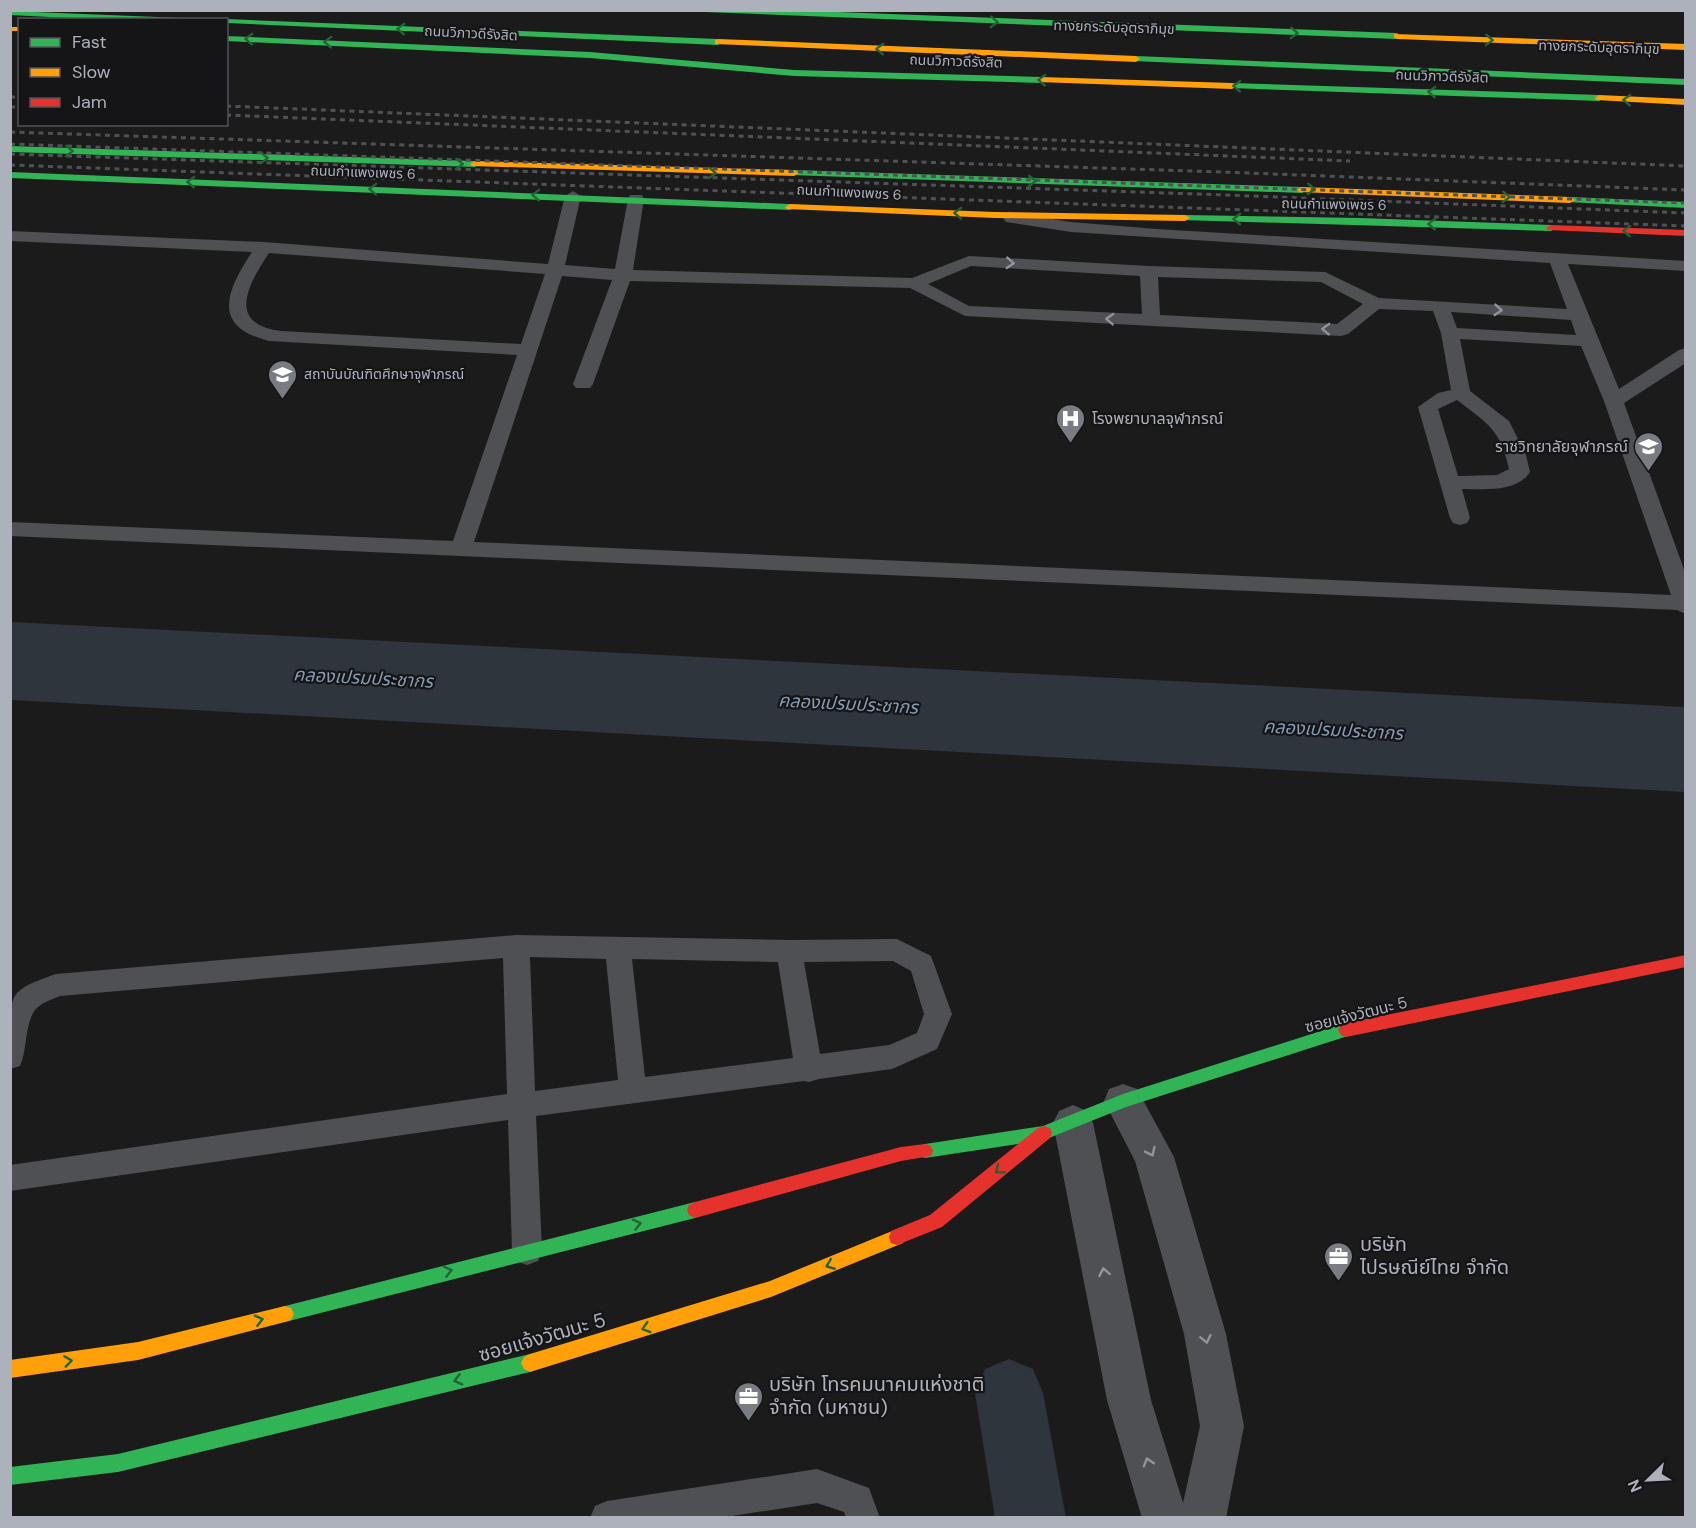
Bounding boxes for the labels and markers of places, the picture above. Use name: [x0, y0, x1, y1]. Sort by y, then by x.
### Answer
school or university icon: สถาบันบัณฑิตศึกษาจุฬาภรณ์: [267, 358, 299, 400]
place label: สถาบันบัณฑิตศึกษาจุฬาภรณ์: [304, 365, 464, 383]
hospital icon: โรงพยาบาลจุฬาภรณ์: [1055, 402, 1087, 444]
place label: โรงพยาบาลจุฬาภรณ์: [1092, 408, 1223, 429]
school or university icon: ราชวิทยาลัยจุฬาภรณ์: [1633, 430, 1665, 472]
place label: ราชวิทยาลัยจุฬาภรณ์: [1495, 436, 1628, 457]
place label: บริษัท ไปรษณีย์ไทย จำกัด: [1359, 1231, 1509, 1280]
office icon: บริษัท ไปรษณีย์ไทย จำกัด: [1323, 1240, 1355, 1282]
place label: บริษัท โทรคมนาคมแห่งชาติ จำกัด (มหาชน): [769, 1371, 984, 1420]
office icon: บริษัท โทรคมนาคมแห่งชาติ จำกัด (มหาชน): [732, 1380, 764, 1422]

